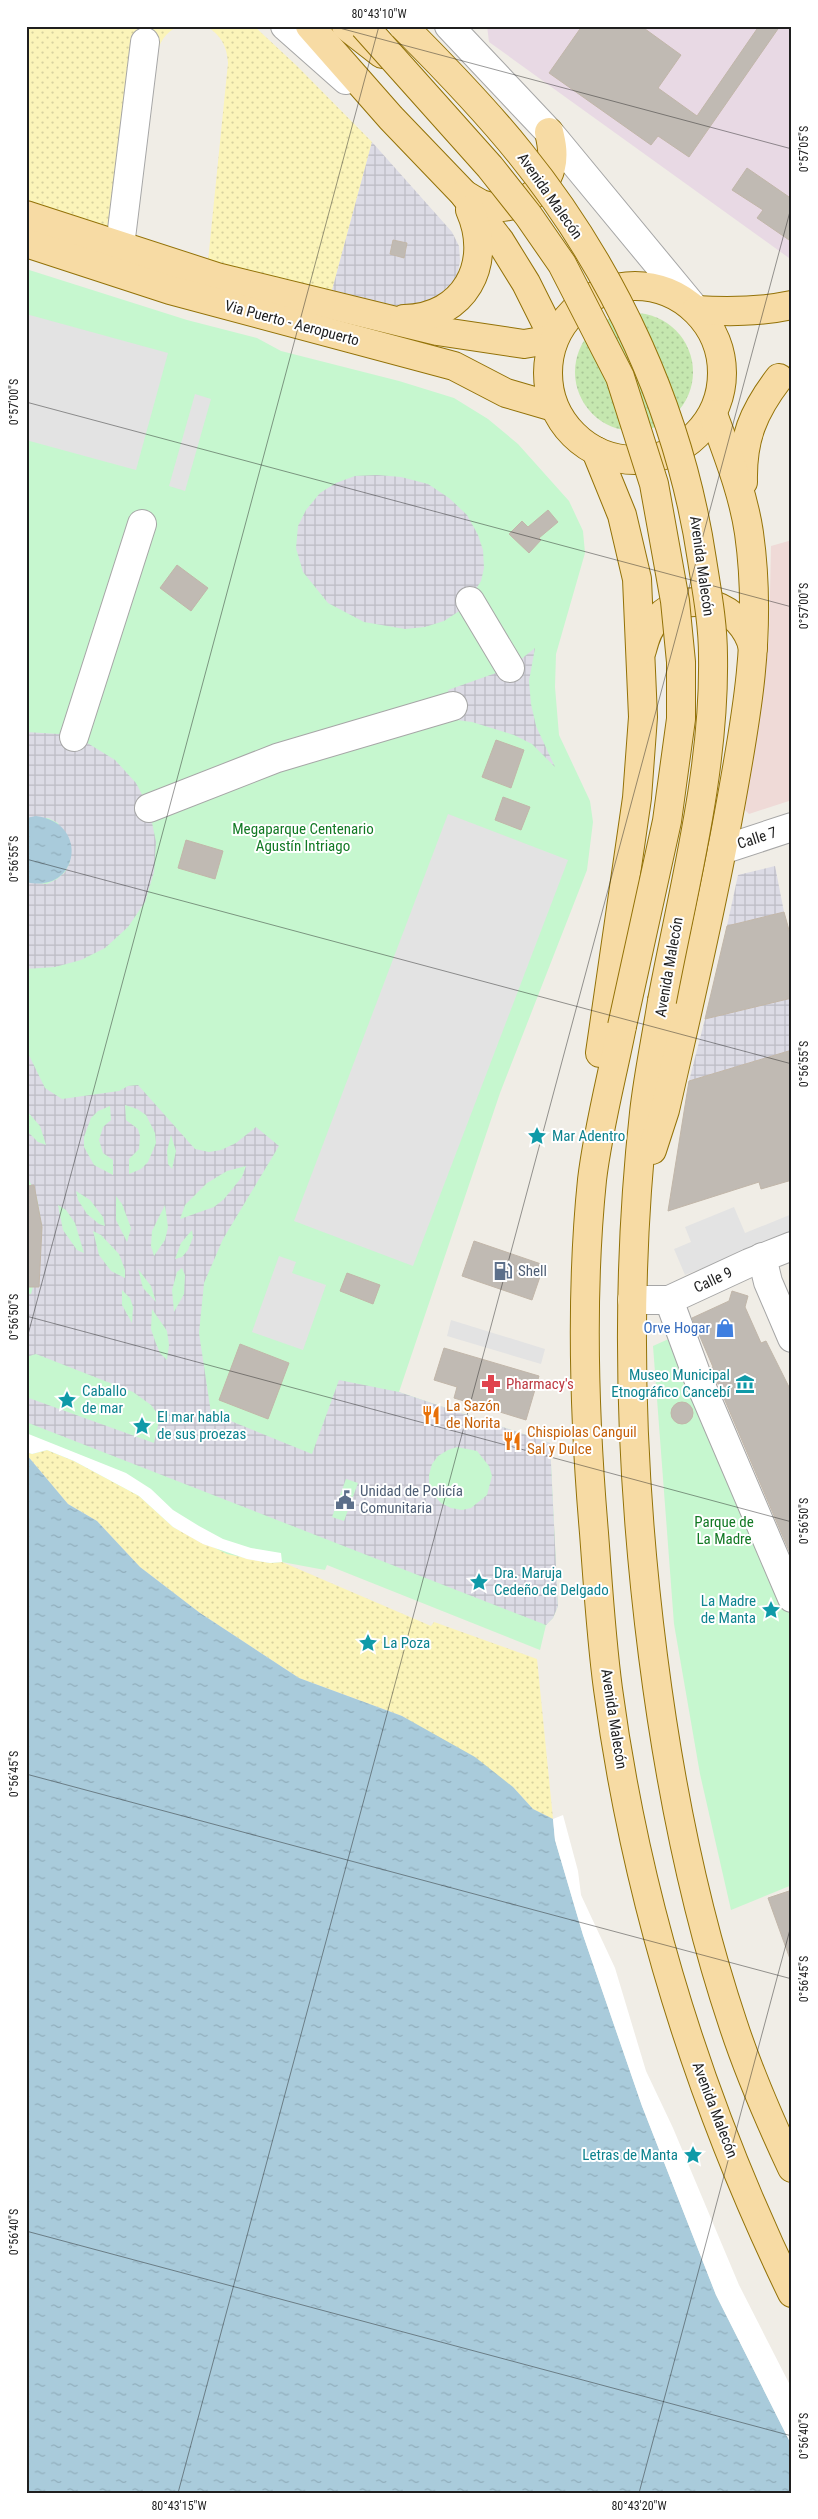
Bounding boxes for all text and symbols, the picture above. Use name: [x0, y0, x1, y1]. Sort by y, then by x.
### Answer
text: 80°43'10"W: [351, 7, 407, 21]
text: 0°57'05"S: [797, 126, 811, 172]
street label: Avenida Malecón: [514, 149, 586, 243]
street label: Via Puerto - Aeropuerto: [223, 296, 361, 350]
text: 0°57'00"S: [7, 379, 21, 425]
street label: Avenida Malecón: [686, 515, 718, 617]
text: 0°57'00"S: [797, 583, 811, 629]
park label: Megaparque Centenario Agustín Intriago: [232, 820, 374, 855]
street label: Calle 7: [735, 823, 779, 853]
text: 0°56'55"S: [7, 836, 21, 882]
street label: Avenida Malecón: [651, 916, 687, 1018]
text: 0°56'55"S: [797, 1041, 811, 1087]
place icon: Mar Adentro: [526, 1125, 548, 1147]
place label: Mar Adentro: [552, 1127, 625, 1145]
fuel station icon: Shell: [492, 1260, 514, 1282]
place label: Shell: [518, 1262, 547, 1280]
street label: Calle 9: [691, 1263, 735, 1297]
text: 0°56'50"S: [7, 1294, 21, 1340]
shop icon: Orve Hogar: [714, 1317, 736, 1339]
place label: Orve Hogar: [644, 1319, 710, 1337]
place label: Museo Municipal Etnográfico Cancebí: [611, 1366, 731, 1401]
pharmacy icon: Pharmacy's: [480, 1373, 502, 1395]
museum icon: Museo Municipal Etnográfico Cancebí: [734, 1373, 756, 1395]
place label: Pharmacy's: [506, 1375, 574, 1393]
place label: Caballo de mar: [82, 1382, 127, 1417]
place icon: Caballo de mar: [56, 1389, 78, 1411]
place label: La Sazón de Norita: [446, 1397, 500, 1432]
restaurant icon: La Sazón de Norita: [420, 1404, 442, 1426]
place label: El mar habla de sus proezas: [157, 1408, 246, 1443]
place icon: El mar habla de sus proezas: [131, 1415, 153, 1437]
place label: Chispiolas Canguil Sal y Dulce: [527, 1423, 637, 1458]
restaurant icon: Chispiolas Canguil Sal y Dulce: [501, 1430, 523, 1452]
place label: Unidad de Policía Comunitaria: [360, 1482, 463, 1517]
public building icon: Unidad de Policía Comunitaria: [334, 1489, 356, 1511]
text: 0°56'50"S: [797, 1498, 811, 1544]
park label: Parque de La Madre: [694, 1513, 754, 1548]
place label: Dra. Maruja Cedeño de Delgado: [494, 1564, 609, 1599]
place icon: Dra. Maruja Cedeño de Delgado: [468, 1571, 490, 1593]
place label: La Madre de Manta: [701, 1592, 756, 1627]
place icon: La Madre de Manta: [760, 1599, 782, 1621]
place icon: La Poza: [357, 1632, 379, 1654]
place label: La Poza: [383, 1634, 430, 1652]
street label: Avenida Malecón: [597, 1668, 631, 1770]
text: 0°56'45"S: [7, 1751, 21, 1797]
text: 0°56'45"S: [797, 1956, 811, 2002]
street label: Avenida Malecón: [688, 2060, 742, 2160]
place icon: Letras de Manta: [682, 2144, 704, 2166]
place label: Letras de Manta: [582, 2146, 678, 2164]
text: 0°56'40"S: [7, 2209, 21, 2255]
text: 0°56'40"S: [797, 2413, 811, 2459]
text: 80°43'15"W: [151, 2499, 207, 2513]
text: 80°43'20"W: [611, 2499, 667, 2513]

